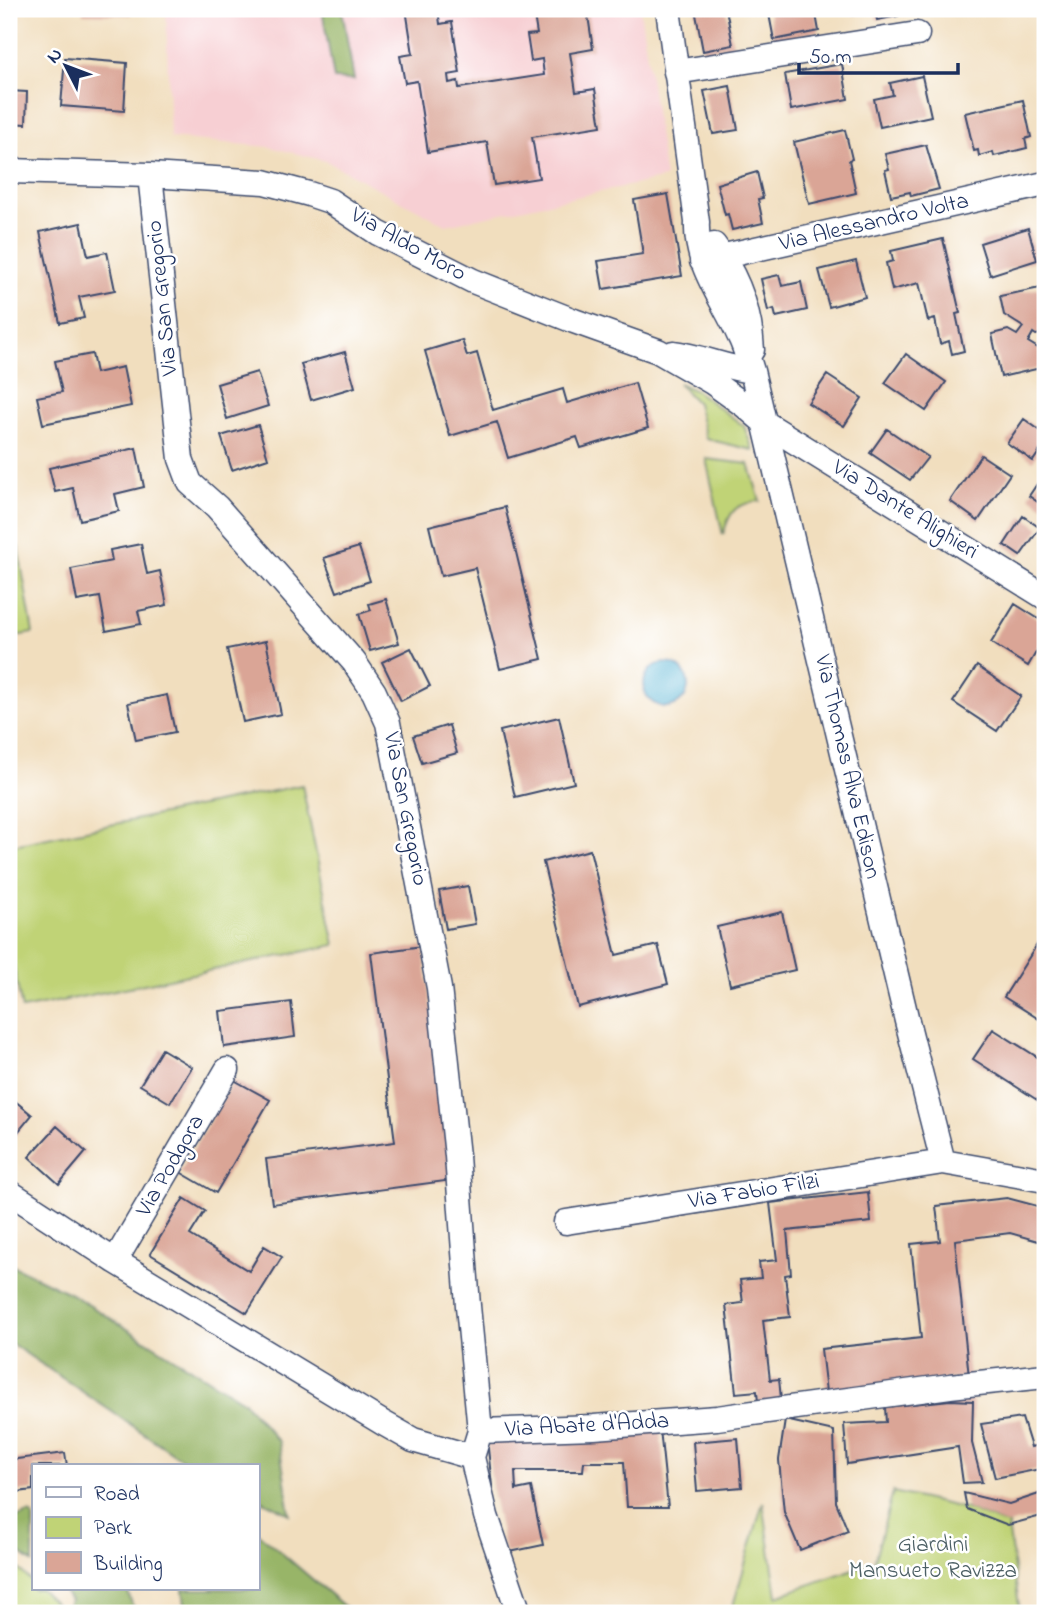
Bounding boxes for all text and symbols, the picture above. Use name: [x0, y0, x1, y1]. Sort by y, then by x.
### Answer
north arrow: [32, 32, 102, 102]
scale bar: [799, 32, 958, 76]
text: N: [41, 42, 70, 70]
text: 50 m: [809, 43, 852, 73]
street label: Via Alessandro Volta: [775, 185, 972, 261]
street label: Via Aldo Moro: [343, 199, 472, 290]
street label: Via San Gregorio: [138, 219, 189, 378]
street label: Via Dante Alighieri: [824, 451, 985, 569]
street label: Via Thomas Alva Edison: [805, 651, 889, 882]
street label: Via San Gregorio: [373, 728, 436, 889]
street label: Via Podgora: [128, 1109, 214, 1225]
street label: Via Fabio Filzi: [685, 1165, 822, 1219]
street label: Via Abate d'Adda: [503, 1405, 670, 1447]
legend: [32, 1464, 259, 1590]
text: Road: [94, 1480, 140, 1510]
text: Park: [94, 1514, 133, 1544]
park label: Giardini Mansueto Ravizza: [849, 1529, 1017, 1588]
text: Building: [93, 1550, 163, 1582]

